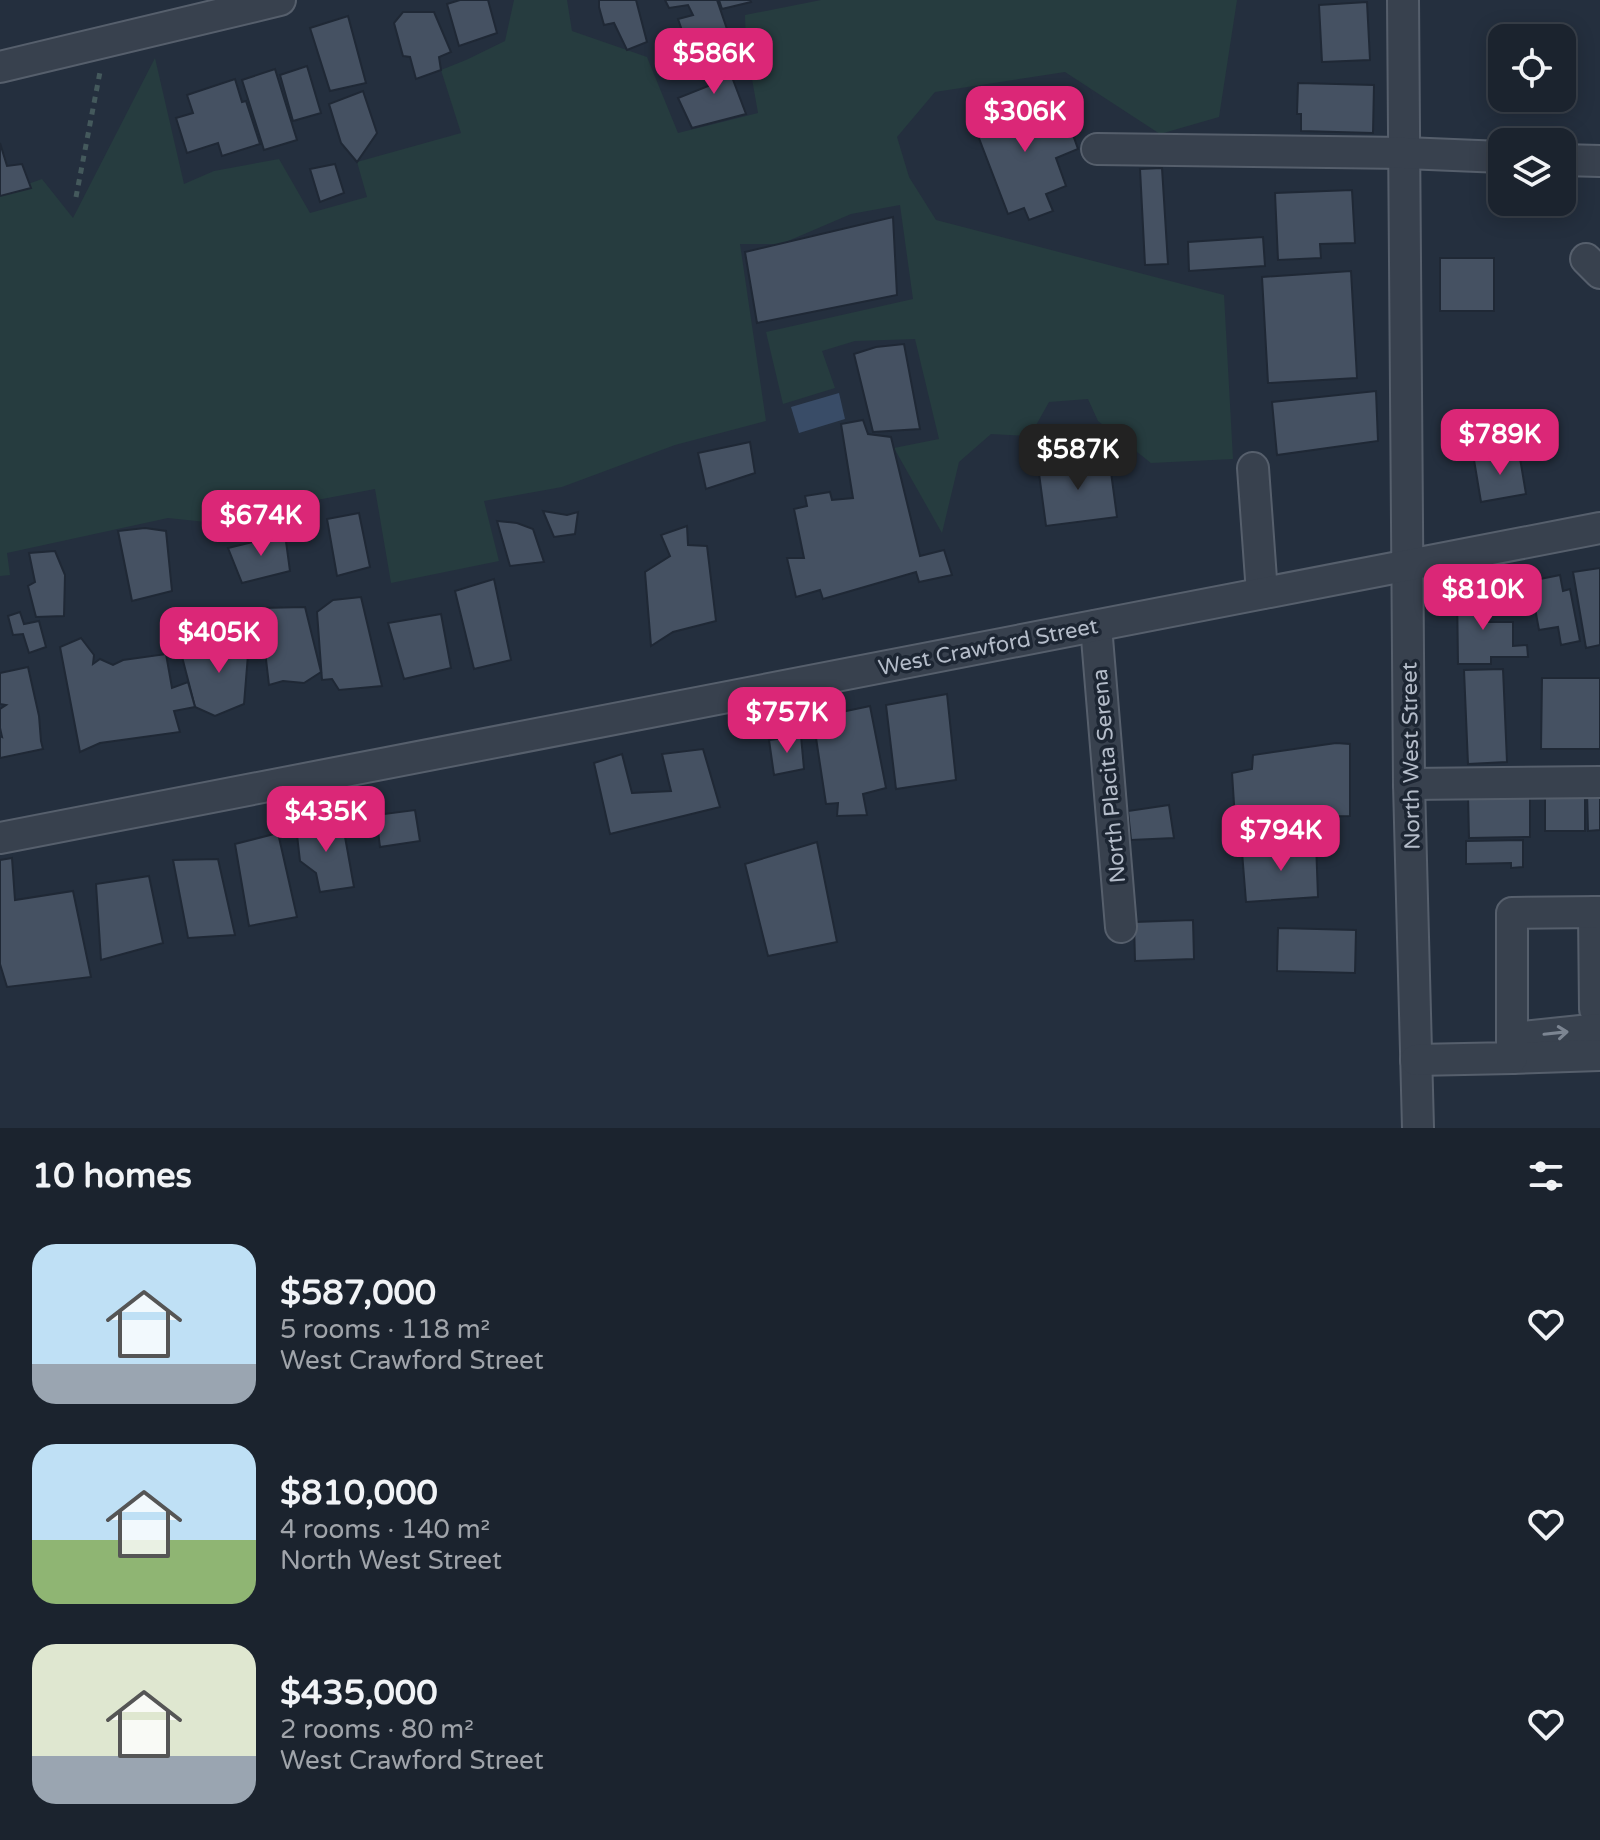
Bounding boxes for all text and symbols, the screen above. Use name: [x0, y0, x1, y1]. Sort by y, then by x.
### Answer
map controls: [1488, 24, 1576, 216]
button: locate: [1488, 24, 1576, 112]
pin: $586K: [658, 28, 770, 96]
text: $586K: [673, 38, 755, 69]
pin: $306K: [969, 86, 1081, 154]
text: $306K: [984, 96, 1066, 127]
button: layers: [1488, 128, 1576, 216]
pin: $789K: [1444, 409, 1556, 477]
text: $789K: [1459, 419, 1541, 450]
pin: $587K: [1022, 424, 1134, 492]
text: $587K: [1037, 434, 1119, 465]
pin: $674K: [205, 490, 317, 558]
text: $674K: [220, 500, 302, 531]
pin: $810K: [1427, 564, 1539, 632]
text: $810K: [1442, 574, 1524, 605]
pin: $405K: [163, 607, 275, 675]
street label: West Crawford Street: [876, 613, 1100, 681]
text: $405K: [178, 617, 260, 648]
street label: North West Street: [1396, 662, 1426, 850]
street label: North Placita Serena: [1087, 668, 1131, 884]
pin: $757K: [731, 687, 843, 755]
text: $757K: [746, 697, 828, 728]
pin: $435K: [270, 786, 382, 854]
text: $435K: [285, 796, 367, 827]
pin: $794K: [1225, 805, 1337, 873]
text: $794K: [1240, 815, 1322, 846]
one-way arrow: [1542, 1026, 1569, 1041]
icon: filters: [1524, 1154, 1568, 1198]
text: 10 homes: [32, 1156, 192, 1197]
text: $587,000: [280, 1273, 436, 1314]
icon: home: [96, 1276, 192, 1372]
icon: heart: [1524, 1302, 1568, 1346]
text: 5 rooms · 118 m²: [280, 1314, 490, 1345]
text: West Crawford Street: [280, 1345, 544, 1376]
text: $810,000: [280, 1473, 438, 1514]
icon: home: [96, 1476, 192, 1572]
icon: heart: [1524, 1502, 1568, 1546]
text: 4 rooms · 140 m²: [280, 1514, 490, 1545]
text: North West Street: [280, 1545, 502, 1576]
text: $435,000: [280, 1673, 438, 1714]
icon: home: [96, 1676, 192, 1772]
icon: heart: [1524, 1702, 1568, 1746]
text: 2 rooms · 80 m²: [280, 1714, 474, 1745]
text: West Crawford Street: [280, 1745, 544, 1776]

